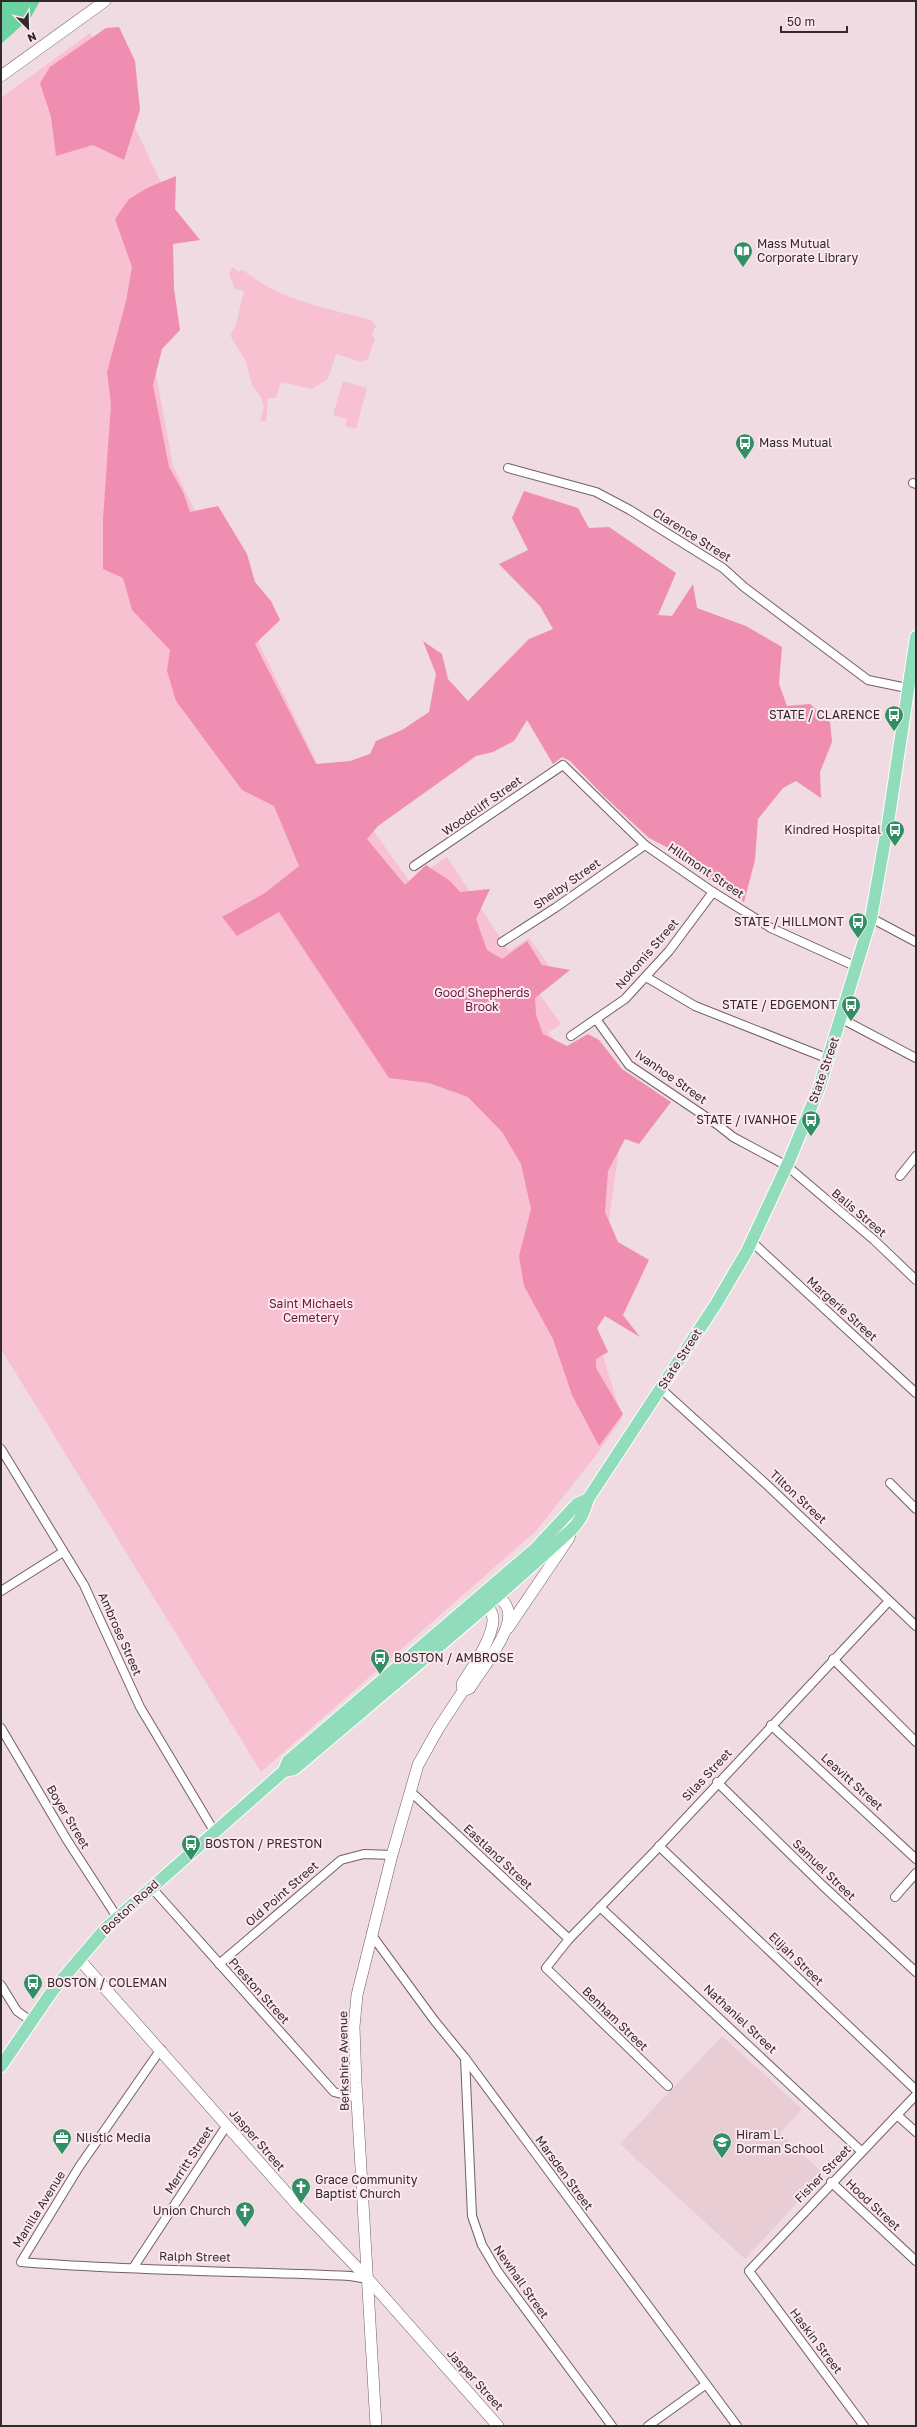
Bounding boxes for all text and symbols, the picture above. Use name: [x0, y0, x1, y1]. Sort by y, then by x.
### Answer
north arrow: [8, 8, 48, 48]
scale bar: [781, 8, 847, 34]
text: 50 m: [787, 14, 815, 29]
text: N: [26, 30, 38, 45]
place label: Mass Mutual Corporate Library: [757, 236, 858, 265]
library icon: Mass Mutual Corporate Library: [732, 240, 754, 268]
bus stop icon: Mass Mutual: [734, 432, 756, 460]
place label: Mass Mutual: [759, 435, 832, 450]
street label: Clarence Street: [650, 504, 734, 565]
bus stop icon: STATE / CLARENCE: [883, 704, 905, 732]
place label: STATE / CLARENCE: [769, 707, 880, 722]
street label: Woodcliff Street: [439, 772, 525, 839]
bus stop icon: Kindred Hospital: [884, 819, 906, 847]
place label: Kindred Hospital: [784, 822, 881, 837]
street label: Hillmont Street: [665, 840, 747, 902]
street label: Shelby Street: [530, 855, 603, 912]
bus stop icon: STATE / HILLMONT: [847, 911, 869, 939]
place label: STATE / HILLMONT: [734, 914, 845, 929]
street label: Nokomis Street: [612, 915, 682, 992]
park label: Good Shepherds Brook: [434, 985, 530, 1014]
bus stop icon: STATE / EDGEMONT: [840, 994, 862, 1022]
place label: STATE / EDGEMONT: [722, 997, 838, 1012]
street label: State Street: [805, 1035, 842, 1105]
street label: Ivanhoe Street: [632, 1046, 710, 1107]
bus stop icon: STATE / IVANHOE: [800, 1109, 822, 1137]
place label: STATE / IVANHOE: [696, 1112, 797, 1127]
street label: Balis Street: [829, 1185, 890, 1240]
street label: Margerie Street: [804, 1273, 881, 1344]
park label: Saint Michaels Cemetery: [269, 1296, 353, 1325]
street label: State Street: [654, 1325, 705, 1392]
street label: Tilton Street: [767, 1467, 830, 1527]
street label: Ambrose Street: [95, 1590, 146, 1678]
bus stop icon: BOSTON / AMBROSE: [369, 1647, 391, 1675]
place label: BOSTON / AMBROSE: [394, 1650, 514, 1665]
street label: Silas Street: [679, 1745, 735, 1804]
street label: Leavitt Street: [818, 1750, 887, 1813]
street label: Boyer Street: [44, 1782, 93, 1851]
street label: Eastland Street: [461, 1821, 536, 1893]
bus stop icon: BOSTON / PRESTON: [180, 1833, 202, 1861]
place label: BOSTON / PRESTON: [205, 1836, 322, 1851]
street label: Samuel Street: [790, 1836, 859, 1904]
street label: Old Point Street: [242, 1858, 321, 1929]
street label: Boston Road: [98, 1876, 162, 1937]
street label: Elijah Street: [766, 1929, 827, 1989]
street label: Preston Street: [226, 1955, 293, 2027]
bus stop icon: BOSTON / COLEMAN: [22, 1972, 44, 2000]
place label: BOSTON / COLEMAN: [47, 1975, 167, 1990]
street label: Nathaniel Street: [701, 1981, 780, 2057]
street label: Benham Street: [579, 1983, 652, 2054]
street label: Berkshire Avenue: [335, 2011, 352, 2111]
street label: Jasper Street: [226, 2106, 289, 2174]
street label: Merritt Street: [161, 2123, 216, 2196]
office icon: Nlistic Media: [51, 2127, 73, 2155]
place label: Hiram L. Dorman School: [736, 2127, 824, 2156]
place label: Nlistic Media: [76, 2130, 151, 2145]
school or university icon: Hiram L. Dorman School: [711, 2131, 733, 2159]
street label: Marsden Street: [532, 2133, 597, 2213]
street label: Fisher Street: [791, 2142, 854, 2206]
street label: Manilla Avenue: [9, 2168, 68, 2250]
place label: Grace Community Baptist Church: [315, 2172, 418, 2201]
street label: Hood Street: [843, 2175, 904, 2234]
church icon: Grace Community Baptist Church: [290, 2176, 312, 2204]
church icon: Union Church: [234, 2200, 256, 2228]
place label: Union Church: [153, 2203, 231, 2218]
street label: Newhall Street: [491, 2242, 552, 2321]
street label: Ralph Street: [159, 2248, 231, 2265]
street label: Haskin Street: [787, 2305, 846, 2377]
street label: Jasper Street: [444, 2346, 507, 2414]

